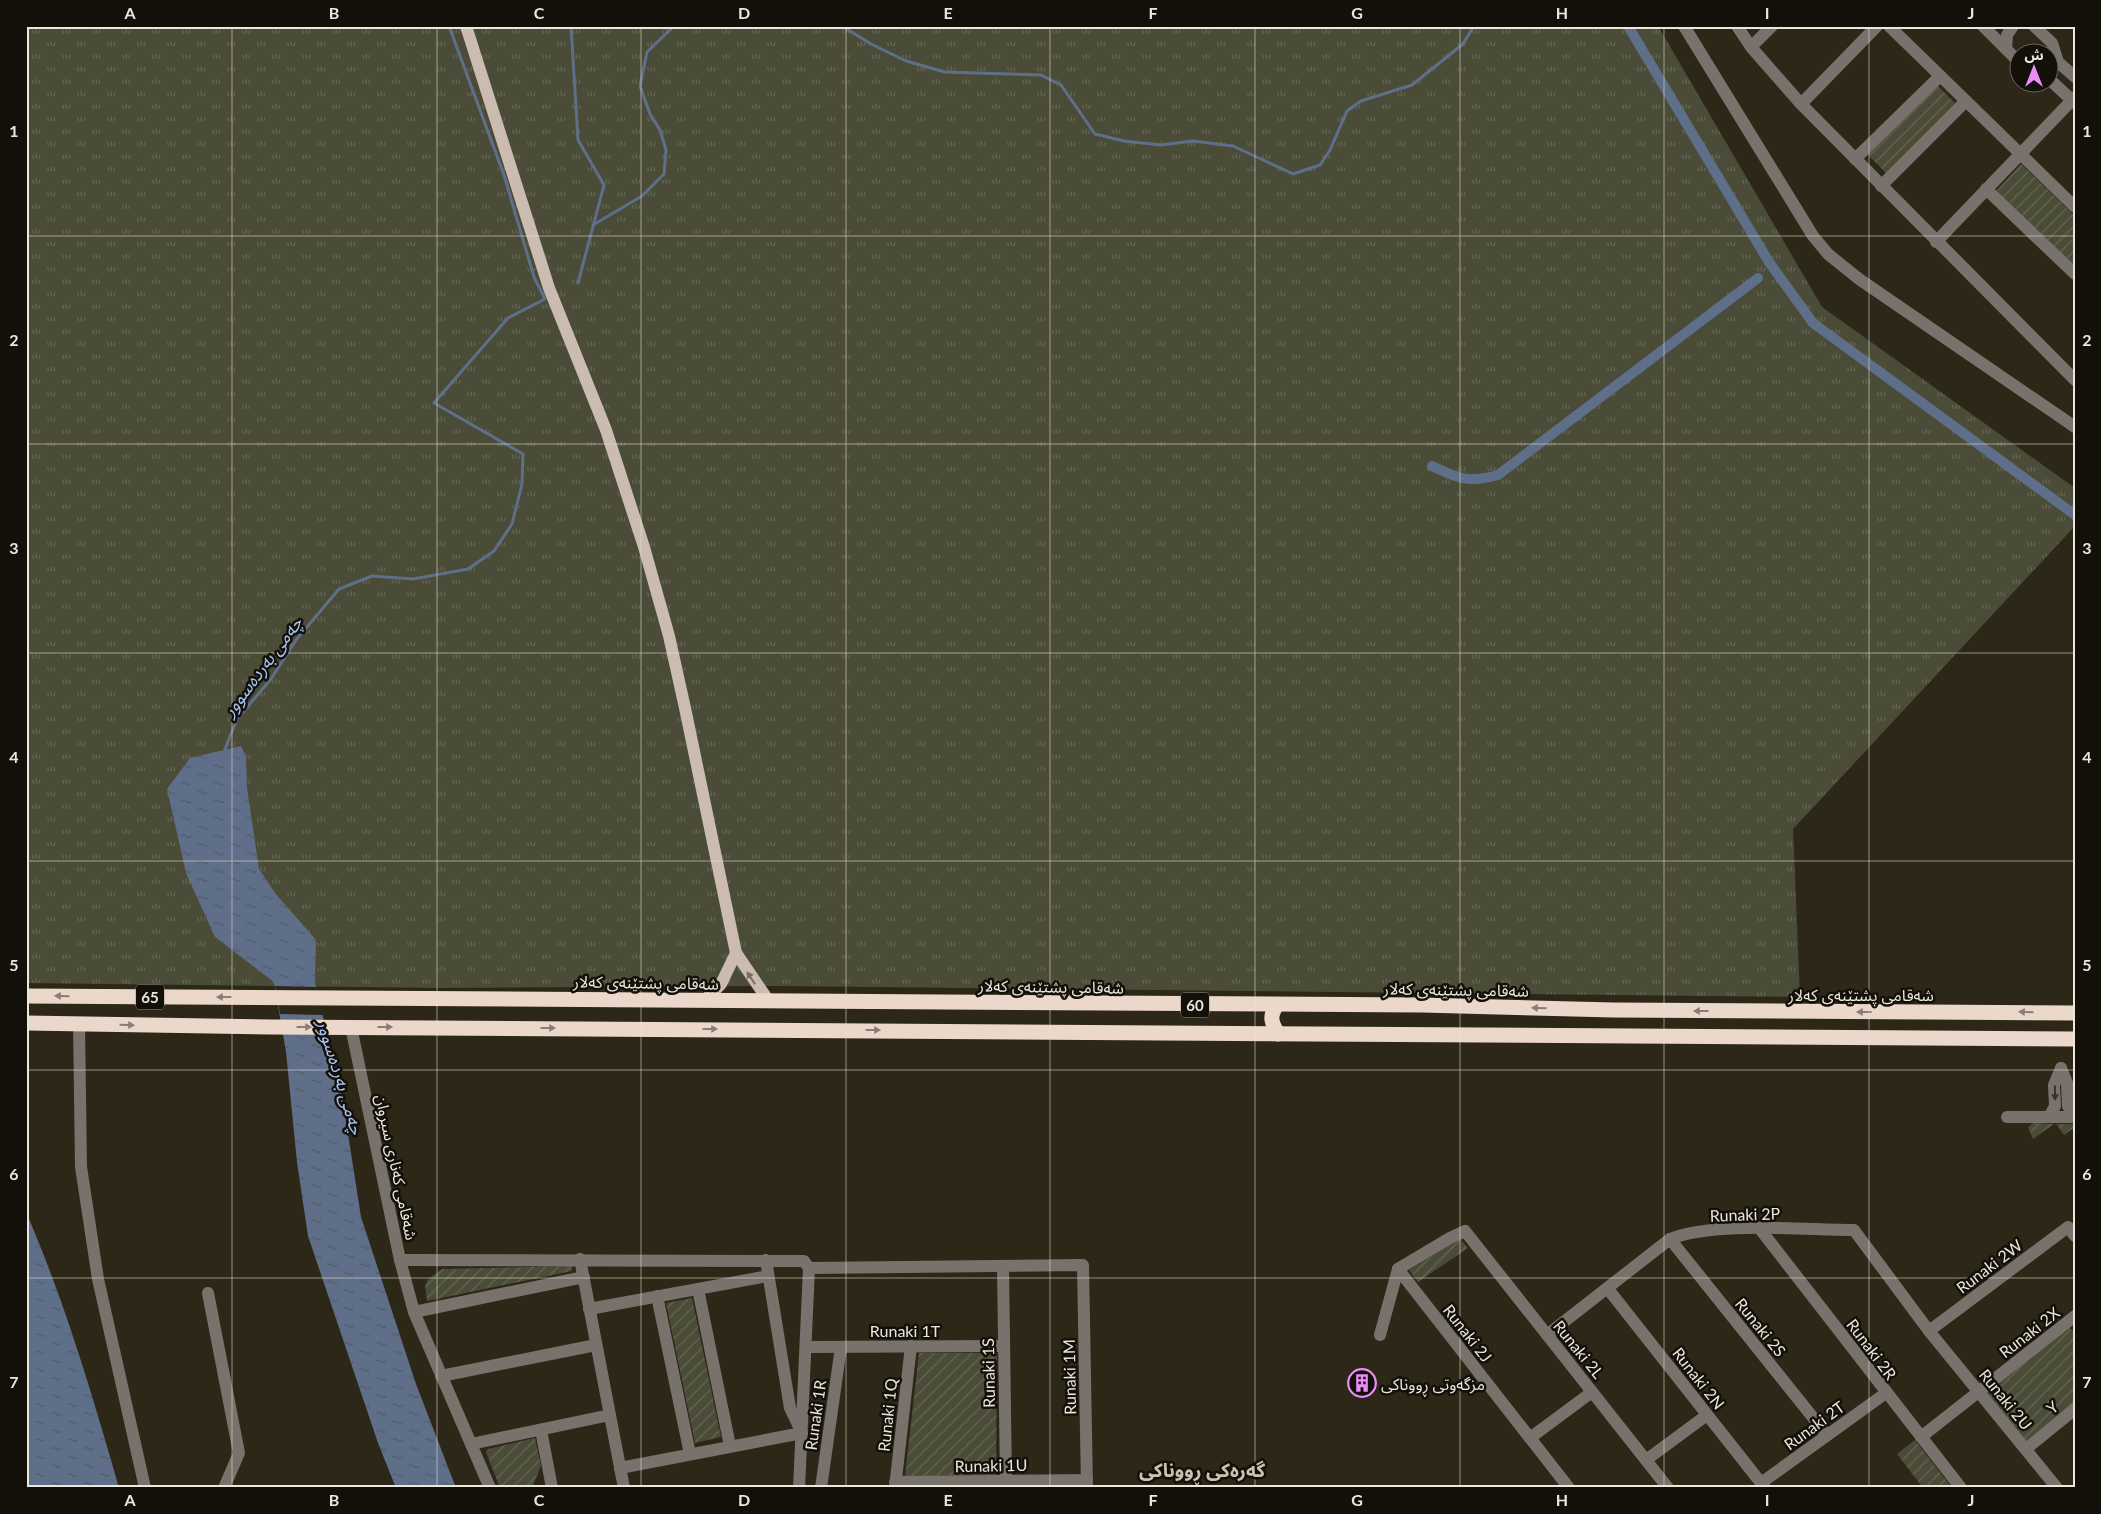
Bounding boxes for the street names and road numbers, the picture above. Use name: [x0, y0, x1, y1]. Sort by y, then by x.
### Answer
street label: شەقامی پشتێنەی کەلار: [572, 971, 719, 995]
street label: شەقامی پشتێنەی کەلار: [977, 975, 1124, 999]
street label: شەقامی پشتێنەی کەلار: [1382, 978, 1529, 1002]
road number: 65: [136, 984, 164, 1010]
street label: شەقامی پشتێنەی کەلار: [1787, 985, 1934, 1006]
road number: 60: [1181, 992, 1209, 1018]
street label: شەقامی کەناری سیروان: [371, 1092, 422, 1242]
street label: Runaki 2P: [1709, 1203, 1781, 1225]
street label: Runaki 2W: [1952, 1235, 2026, 1297]
street label: Runaki 2S: [1732, 1294, 1790, 1360]
street label: Runaki 2J: [1440, 1301, 1496, 1365]
street label: Runaki 2X: [1995, 1302, 2063, 1361]
street label: Runaki 2R: [1843, 1315, 1901, 1383]
street label: Runaki 2L: [1550, 1316, 1608, 1382]
street label: Runaki 1T: [870, 1321, 941, 1340]
street label: Runaki 1S: [978, 1338, 998, 1408]
street label: Runaki 1M: [1059, 1339, 1079, 1415]
street label: Runaki 2N: [1669, 1343, 1729, 1413]
street label: Runaki 2U: [1976, 1365, 2036, 1433]
street label: Runaki 1Q: [874, 1377, 900, 1453]
street label: Runaki 1R: [801, 1379, 829, 1451]
street label: Runaki 2T: [1780, 1396, 1848, 1453]
street label: Y: [2042, 1396, 2062, 1418]
street label: Runaki 1U: [955, 1455, 1027, 1475]

